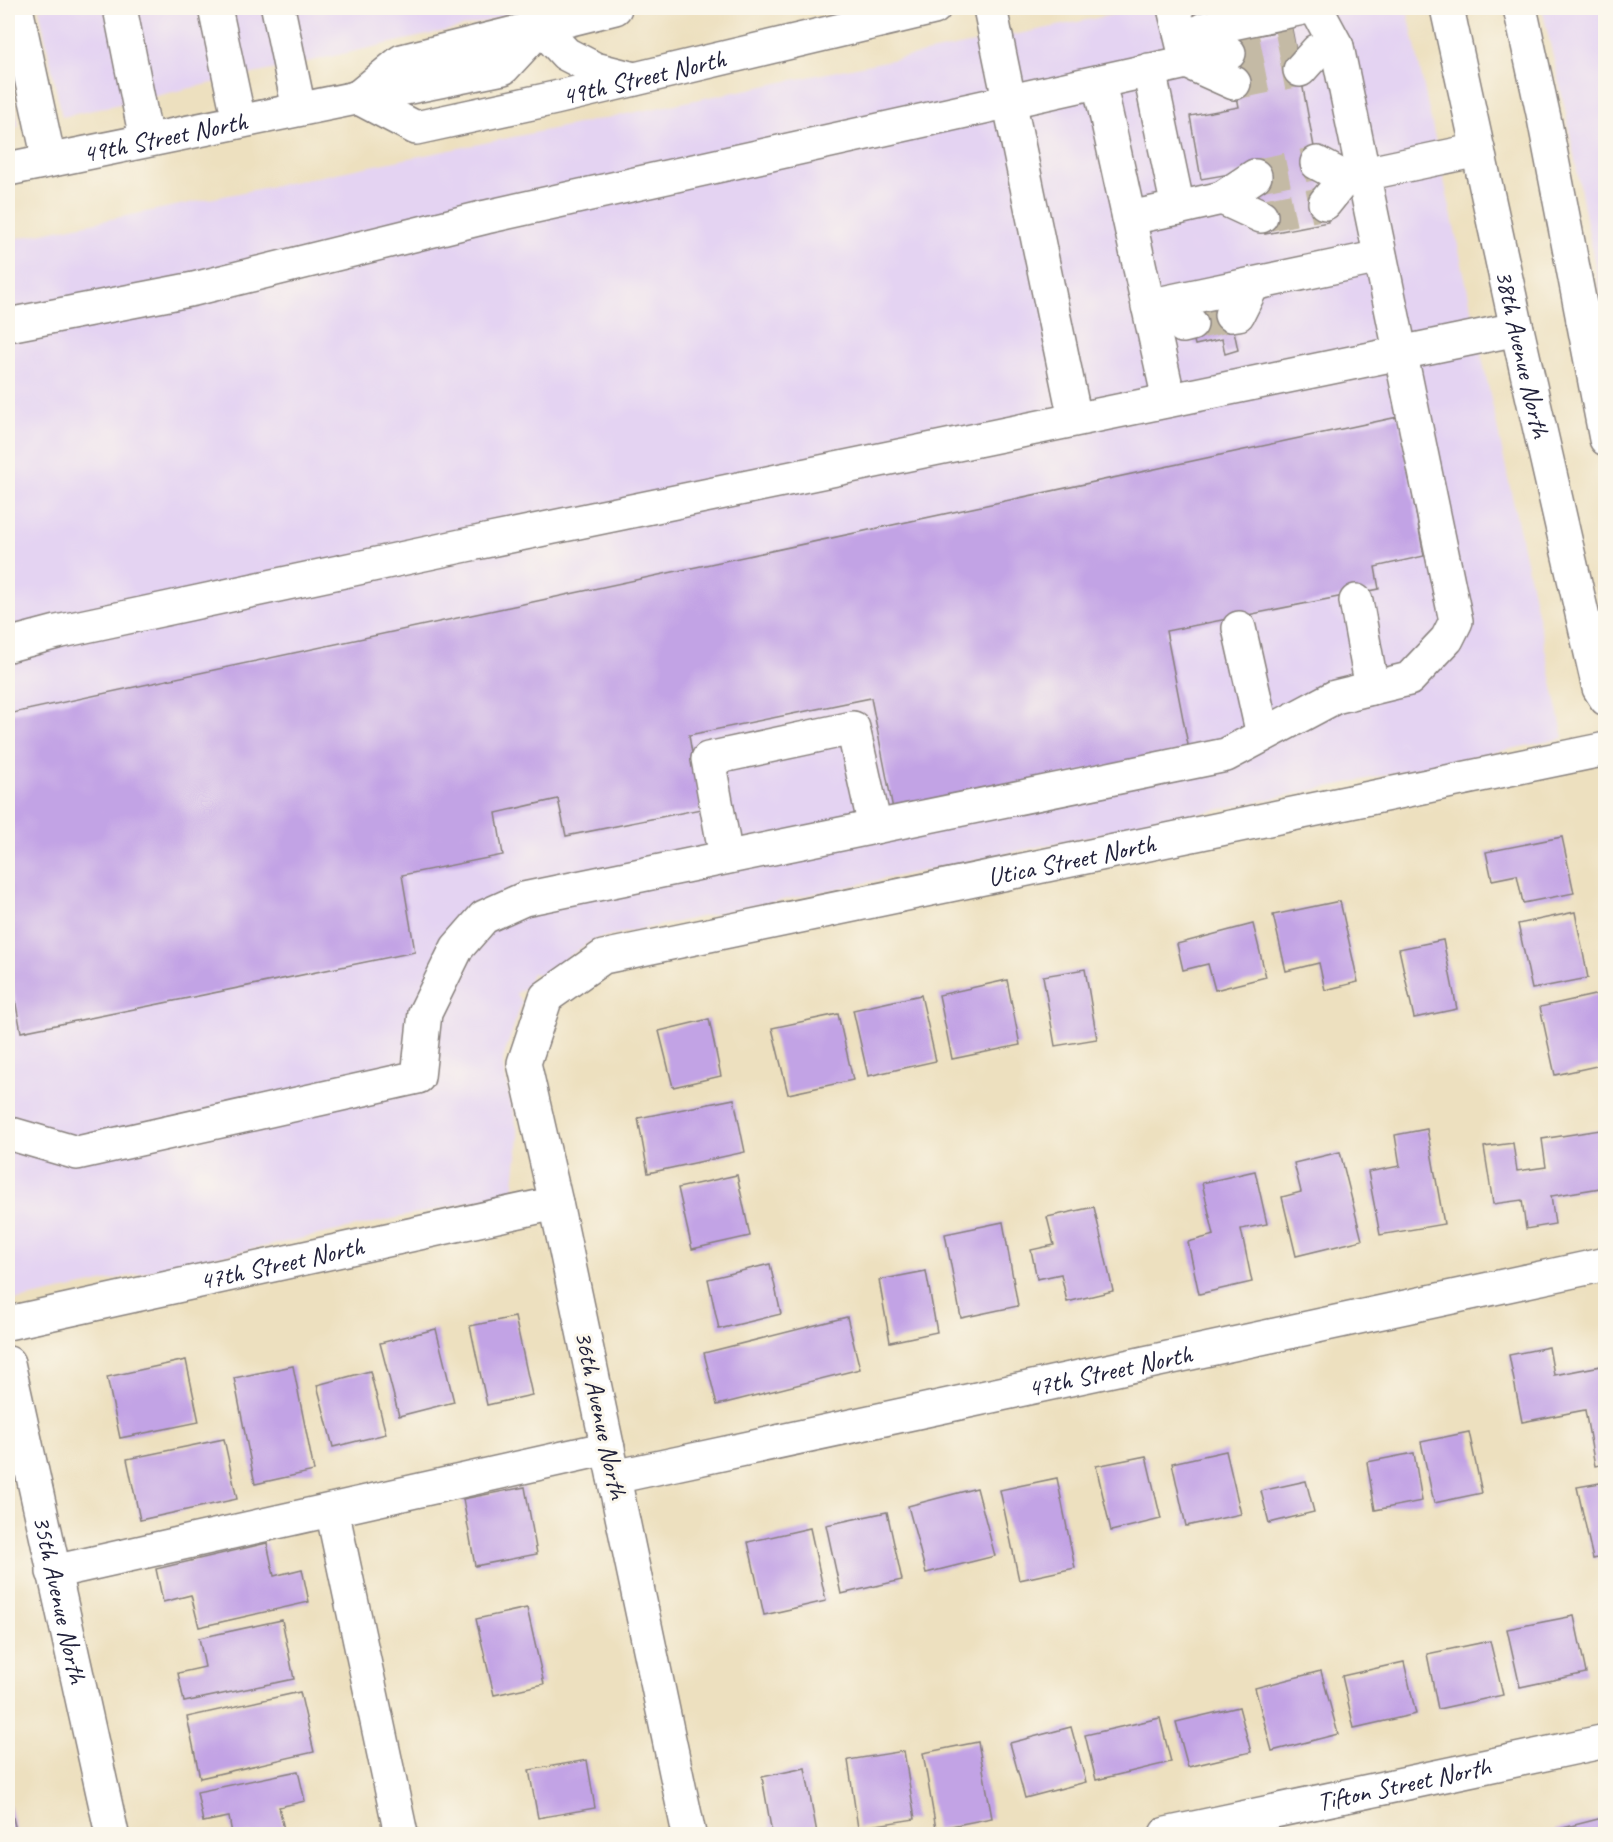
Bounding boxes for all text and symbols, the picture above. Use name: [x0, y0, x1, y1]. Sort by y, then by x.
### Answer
street label: 49th Street North: [559, 41, 730, 112]
street label: 49th Street North: [80, 104, 251, 170]
street label: 38th Avenue North: [1488, 267, 1558, 443]
street label: Utica Street North: [985, 826, 1159, 893]
street label: 47th Street North: [196, 1229, 368, 1297]
street label: 36th Avenue North: [567, 1328, 635, 1504]
street label: 47th Street North: [1025, 1337, 1196, 1404]
street label: 35th Avenue North: [26, 1512, 95, 1688]
street label: Tifton Street North: [1314, 1749, 1495, 1818]

